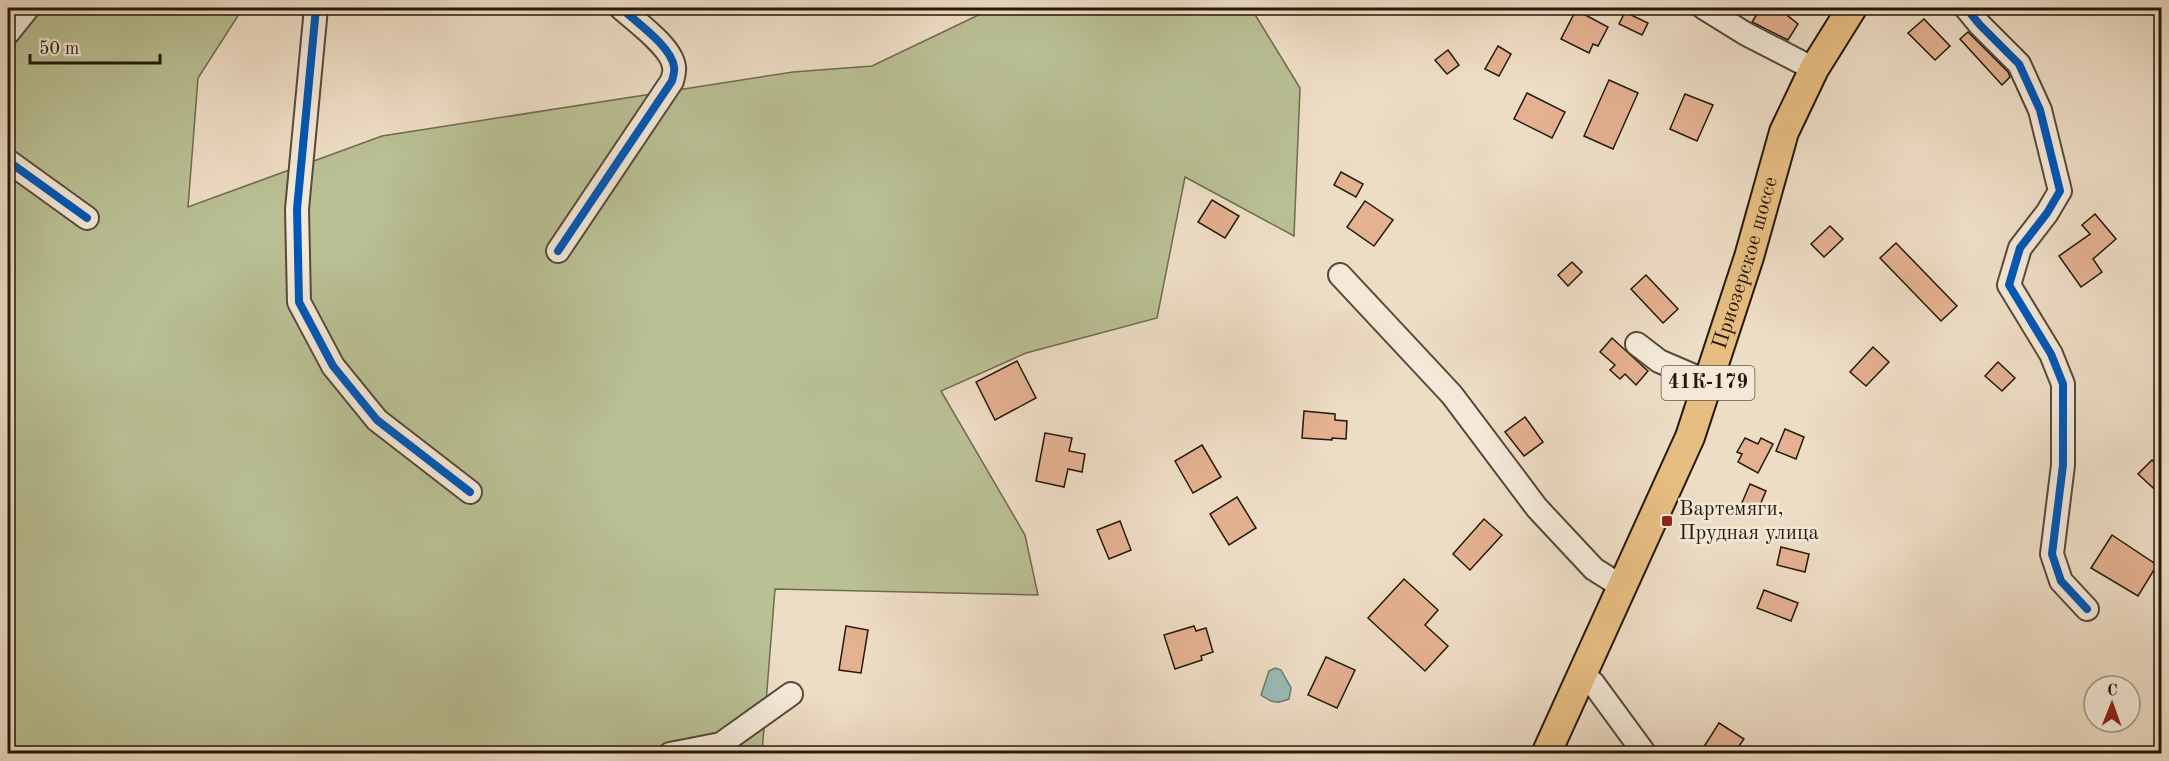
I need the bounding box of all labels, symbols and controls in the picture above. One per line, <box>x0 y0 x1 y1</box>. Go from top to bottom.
scale bar <box>30 27 160 65</box>
text: 50 m <box>39 40 79 58</box>
street label: Приозерское шоссе <box>1709 174 1781 352</box>
road number: 41К-179 <box>1662 366 1754 400</box>
place label: Вартемяги, Прудная улица <box>1679 499 1819 544</box>
marker: Вартемяги, Прудная улица <box>1660 514 1674 528</box>
north arrow <box>2082 674 2142 734</box>
text: С <box>2107 683 2118 699</box>

